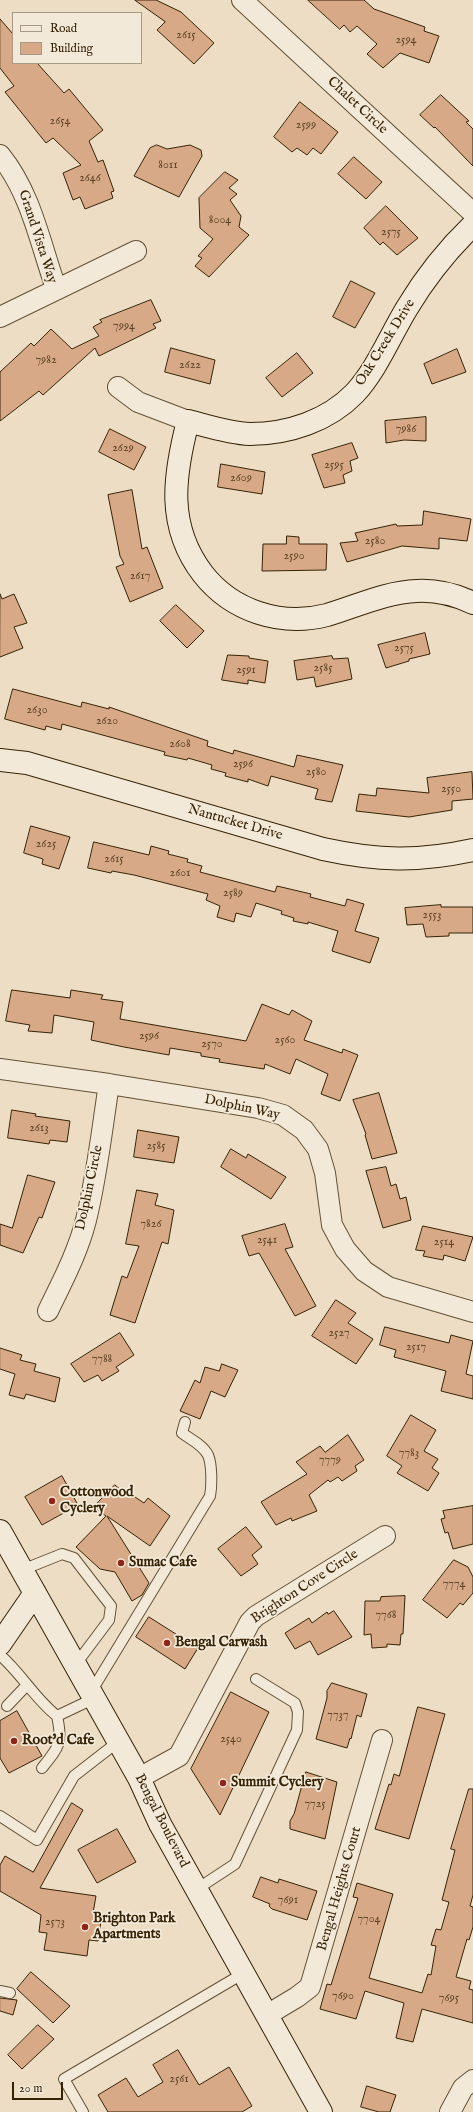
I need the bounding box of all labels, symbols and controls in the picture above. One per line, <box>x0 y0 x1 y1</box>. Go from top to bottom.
legend <box>12 12 142 64</box>
text: Road <box>50 21 77 36</box>
house number: 2615 <box>176 29 196 43</box>
house number: 2594 <box>396 34 416 48</box>
text: Building <box>50 41 93 56</box>
street label: Chalet Circle <box>323 74 391 138</box>
house number: 2654 <box>50 115 70 129</box>
house number: 2599 <box>296 119 316 133</box>
house number: 8011 <box>158 159 178 173</box>
house number: 2646 <box>79 172 101 186</box>
street label: Grand Vista Way <box>14 188 60 286</box>
house number: 8004 <box>209 214 231 228</box>
house number: 2575 <box>381 226 401 240</box>
street label: Oak Creek Drive <box>353 296 419 390</box>
house number: 7994 <box>113 320 135 334</box>
house number: 7982 <box>35 354 57 368</box>
house number: 2622 <box>179 359 201 373</box>
house number: 7986 <box>396 423 416 437</box>
house number: 2629 <box>112 442 134 456</box>
house number: 2595 <box>324 459 344 473</box>
house number: 2609 <box>230 472 252 486</box>
house number: 2580 <box>365 535 385 549</box>
house number: 2590 <box>283 550 305 564</box>
house number: 2617 <box>130 570 150 584</box>
house number: 2575 <box>394 642 414 656</box>
house number: 2585 <box>314 662 332 676</box>
house number: 2591 <box>236 664 256 678</box>
house number: 2630 <box>26 704 48 718</box>
house number: 2620 <box>96 715 118 729</box>
house number: 2608 <box>169 738 191 752</box>
house number: 2596 <box>233 758 253 772</box>
house number: 2580 <box>306 766 326 780</box>
house number: 2550 <box>441 783 461 797</box>
street label: Nantucket Drive <box>186 801 284 845</box>
house number: 2625 <box>36 838 56 852</box>
house number: 2615 <box>104 853 124 867</box>
house number: 2601 <box>170 867 190 881</box>
house number: 2589 <box>223 887 243 901</box>
house number: 2553 <box>423 909 441 923</box>
house number: 2596 <box>139 1030 159 1044</box>
house number: 2560 <box>275 1034 295 1048</box>
house number: 2570 <box>201 1038 223 1052</box>
street label: Dolphin Way <box>203 1092 281 1124</box>
house number: 2613 <box>29 1122 49 1136</box>
house number: 2585 <box>147 1140 165 1154</box>
street label: Dolphin Circle <box>73 1144 107 1232</box>
house number: 7826 <box>140 1218 162 1232</box>
house number: 2541 <box>257 1234 277 1248</box>
house number: 2514 <box>434 1236 454 1250</box>
house number: 2527 <box>328 1327 350 1341</box>
house number: 2517 <box>406 1341 426 1355</box>
house number: 7788 <box>92 1353 112 1367</box>
house number: 7783 <box>399 1447 419 1461</box>
house number: 7779 <box>319 1454 341 1468</box>
place label: Cottonwood Cyclery <box>60 1485 134 1518</box>
marker: Cottonwood Cyclery <box>47 1496 57 1506</box>
street label: Brighton Cove Circle <box>248 1546 362 1628</box>
place label: Sumac Cafe <box>129 1555 197 1571</box>
marker: Sumac Cafe <box>116 1558 126 1568</box>
house number: 7774 <box>443 1578 465 1592</box>
house number: 7768 <box>376 1609 396 1623</box>
place label: Bengal Carwash <box>175 1635 267 1651</box>
marker: Bengal Carwash <box>162 1638 172 1648</box>
house number: 7737 <box>327 1709 349 1723</box>
place label: Root'd Cafe <box>22 1733 94 1749</box>
house number: 2540 <box>220 1733 242 1747</box>
marker: Root'd Cafe <box>9 1736 19 1746</box>
street label: Bengal Boulevard <box>130 1771 192 1871</box>
place label: Summit Cyclery <box>231 1775 324 1791</box>
marker: Summit Cyclery <box>218 1778 228 1788</box>
house number: 7725 <box>304 1798 326 1812</box>
street label: Bengal Heights Court <box>314 1825 366 1953</box>
house number: 7691 <box>278 1894 298 1908</box>
place label: Brighton Park Apartments <box>93 1911 176 1944</box>
house number: 7704 <box>357 1913 381 1927</box>
house number: 2573 <box>45 1916 65 1930</box>
marker: Brighton Park Apartments <box>80 1922 90 1932</box>
house number: 7690 <box>332 1990 354 2004</box>
house number: 7695 <box>439 1992 459 2006</box>
house number: 2561 <box>169 2073 189 2087</box>
scale bar <box>14 2074 65 2100</box>
text: 20 m <box>19 2081 42 2096</box>

